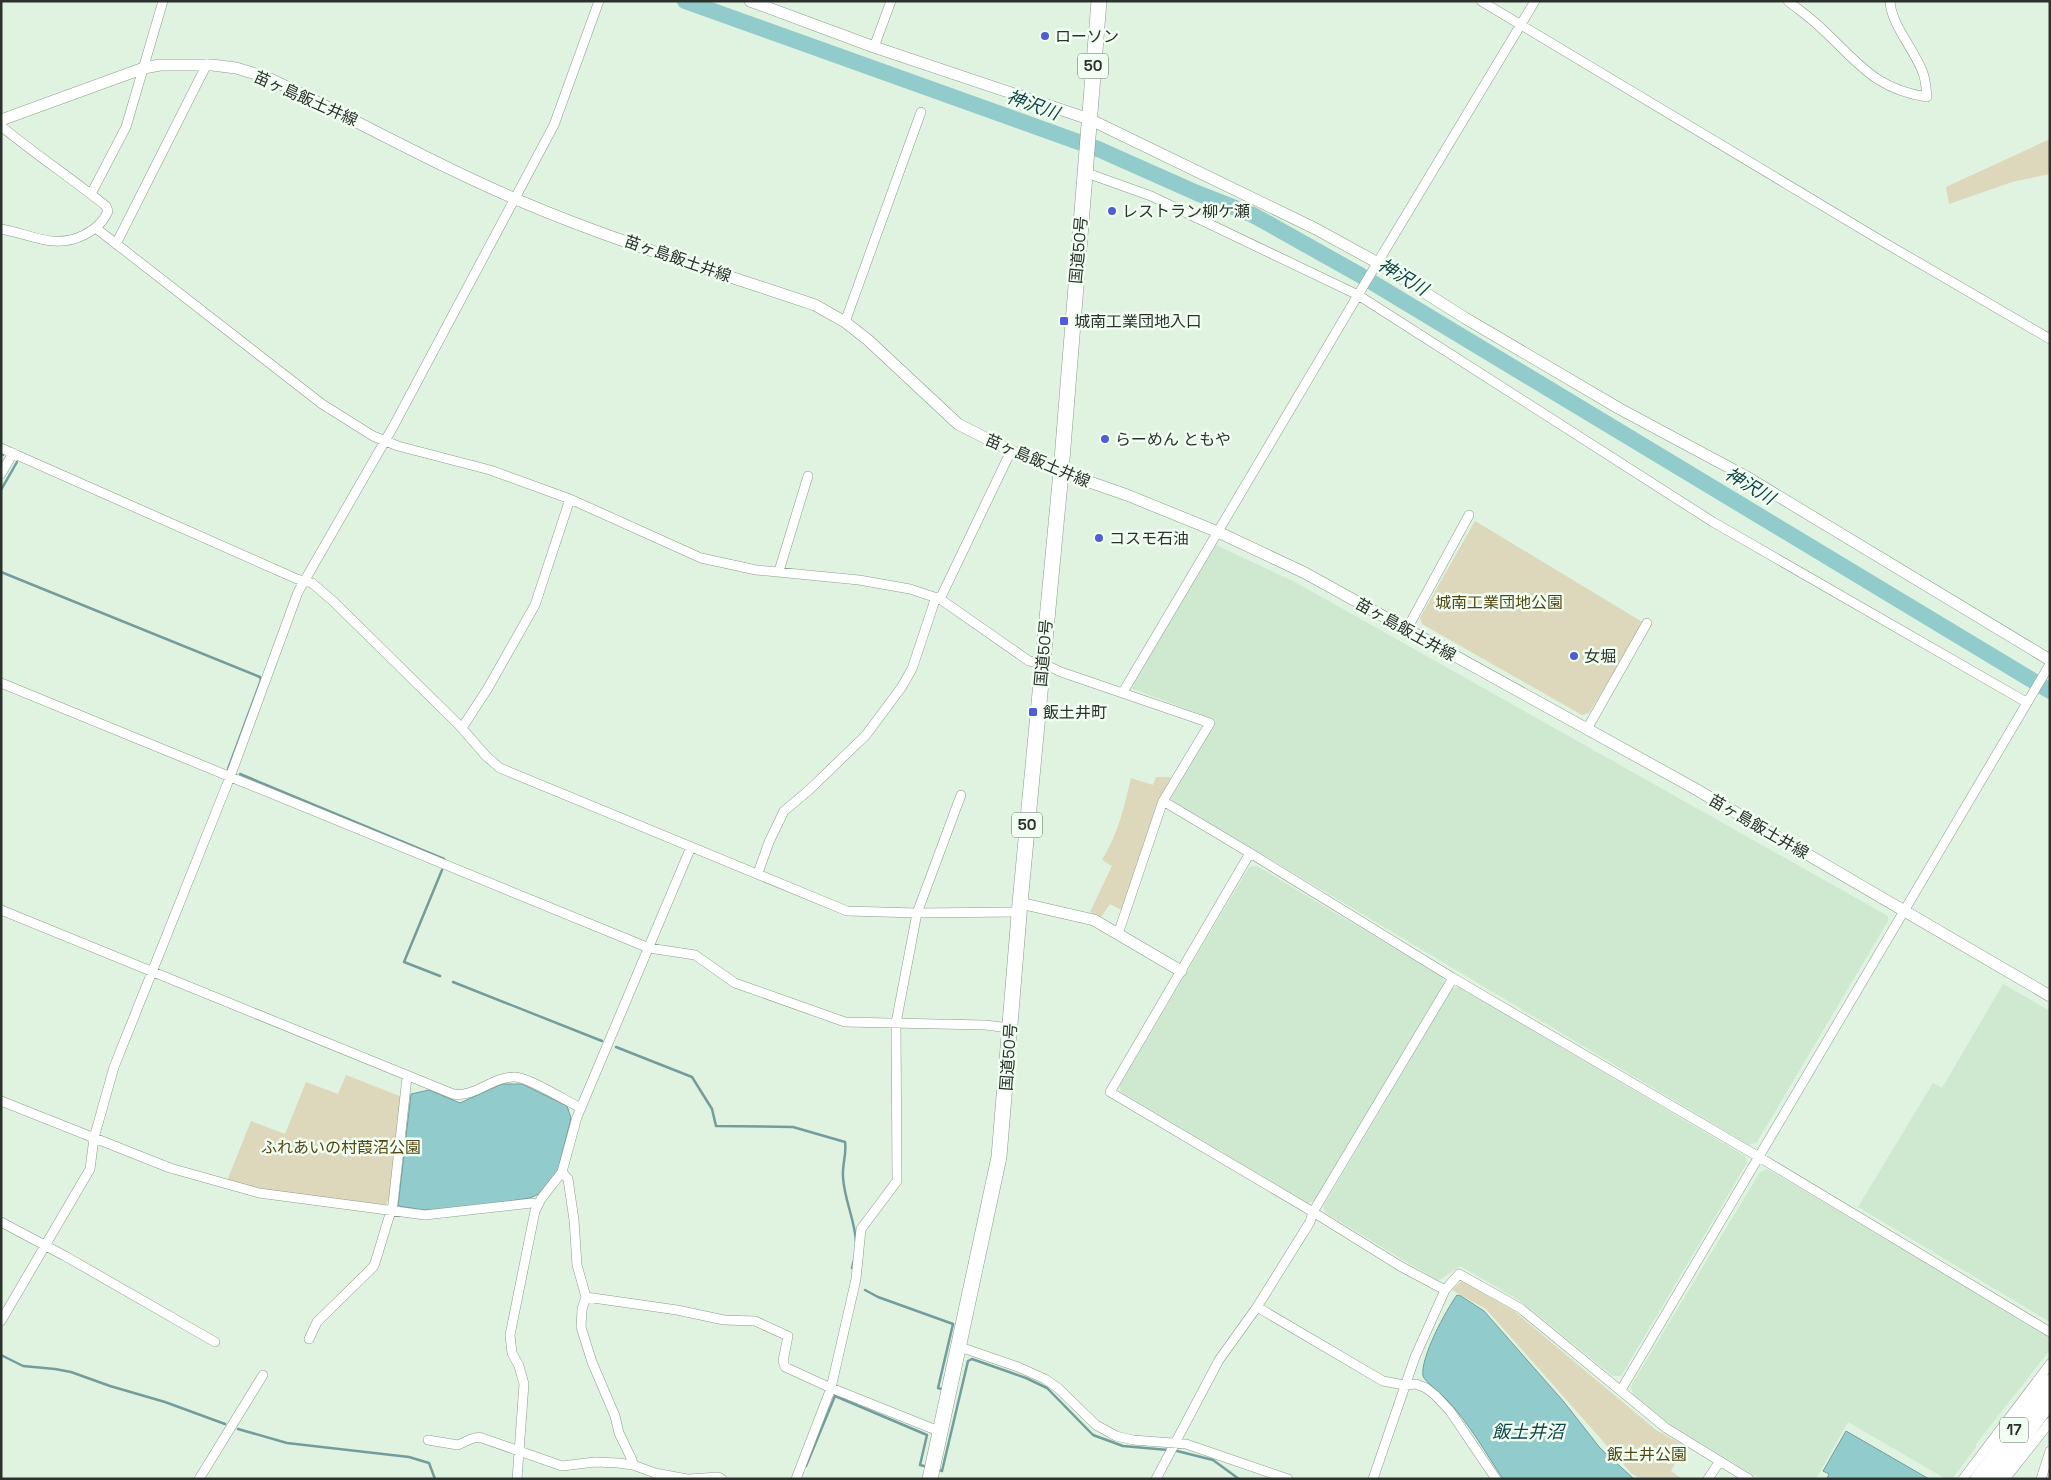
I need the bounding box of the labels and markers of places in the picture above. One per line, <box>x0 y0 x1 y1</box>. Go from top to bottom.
place label: ローソン <box>1055 26 1119 47</box>
marker: ローソン <box>1039 30 1051 42</box>
place label: レストラン柳ケ瀬 <box>1122 201 1250 222</box>
marker: レストラン柳ケ瀬 <box>1106 205 1118 217</box>
place label: 城南工業団地入口 <box>1074 311 1202 332</box>
marker: 城南工業団地入口 <box>1058 315 1070 327</box>
place label: らーめん ともや <box>1115 429 1231 450</box>
marker: らーめん ともや <box>1099 433 1111 445</box>
place label: コスモ石油 <box>1109 528 1189 549</box>
marker: コスモ石油 <box>1093 532 1105 544</box>
place label: 女堀 <box>1584 646 1616 667</box>
marker: 女堀 <box>1568 650 1580 662</box>
place label: 飯土井町 <box>1043 702 1107 723</box>
marker: 飯土井町 <box>1027 706 1039 718</box>

